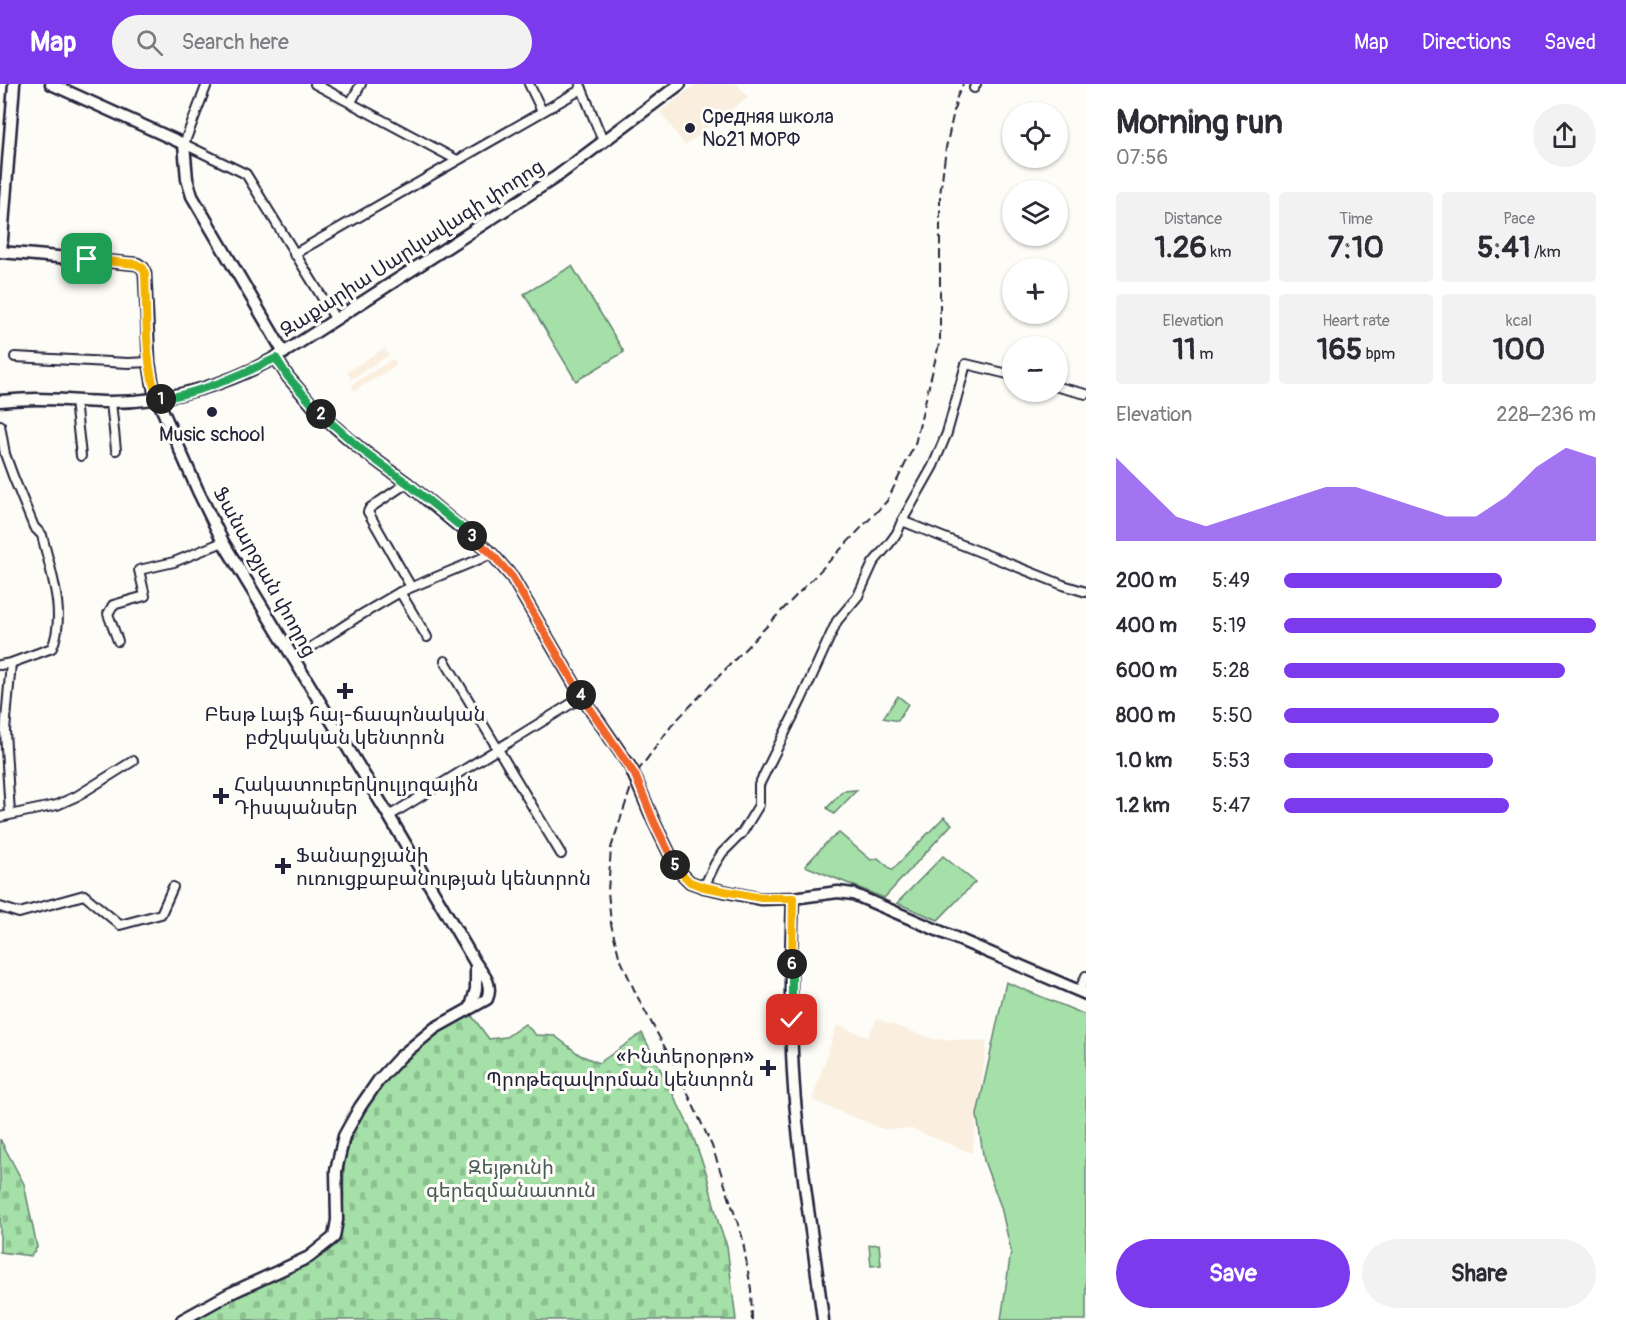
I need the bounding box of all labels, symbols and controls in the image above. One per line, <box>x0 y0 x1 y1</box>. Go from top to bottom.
search box <box>112 15 532 69</box>
text: Map <box>30 25 76 60</box>
icon: search <box>133 26 166 59</box>
text: Search here <box>181 28 289 56</box>
text: Map <box>1354 29 1389 56</box>
text: Directions <box>1422 29 1511 56</box>
text: Saved <box>1544 29 1596 56</box>
map controls <box>1002 102 1068 402</box>
button: locate <box>1002 102 1068 168</box>
text: Morning run <box>1116 102 1283 143</box>
place label: Средняя школа №21 МОРФ <box>702 104 834 152</box>
button: share <box>1533 104 1596 167</box>
marker: Средняя школа №21 МОРФ <box>683 121 697 135</box>
text: 07:56 <box>1116 145 1168 170</box>
street label: Զաքարիա Սարկավագի փողոց <box>275 153 549 343</box>
button: layers <box>1002 180 1068 246</box>
text: Distance <box>1164 209 1222 229</box>
text: Time <box>1339 209 1373 229</box>
text: Pace <box>1503 209 1535 229</box>
text: 1.26 <box>1155 229 1207 266</box>
text: 7:10 <box>1328 229 1384 266</box>
text: 5:41 <box>1477 229 1531 266</box>
pin <box>61 233 112 284</box>
icon: arrive <box>70 242 103 275</box>
text: km <box>1207 242 1231 262</box>
text: /km <box>1531 242 1561 262</box>
button: + <box>1002 258 1068 324</box>
text: Elevation <box>1163 311 1223 331</box>
text: Heart rate <box>1322 311 1390 331</box>
text: kcal <box>1506 311 1532 331</box>
text: 11 <box>1172 331 1196 368</box>
text: 165 <box>1317 331 1362 368</box>
text: 100 <box>1493 331 1545 368</box>
button: − <box>1002 336 1068 402</box>
text: m <box>1196 344 1214 364</box>
text: bpm <box>1362 344 1395 364</box>
pin: 1 <box>146 384 176 414</box>
text: 1 <box>158 389 164 409</box>
pin: 2 <box>306 399 336 429</box>
text: Elevation <box>1116 402 1192 427</box>
text: 228–236 m <box>1496 402 1596 427</box>
text: 2 <box>317 404 325 424</box>
marker: Music school <box>205 405 219 419</box>
place label: Music school <box>159 422 265 447</box>
street label: Ֆանարջյան փողոց <box>208 482 322 662</box>
pin: 3 <box>457 521 487 551</box>
text: 3 <box>468 526 476 546</box>
text: 200 m <box>1116 568 1177 593</box>
text: 5:49 <box>1212 568 1250 593</box>
text: 400 m <box>1116 613 1177 638</box>
text: 5:19 <box>1212 613 1246 638</box>
text: 600 m <box>1116 658 1177 683</box>
text: 5:28 <box>1212 658 1249 683</box>
pin: 4 <box>566 680 596 710</box>
marker: Բեսթ Լայֆ հայ-ճապոնական բժշկական կենտրոն <box>336 682 354 700</box>
text: 4 <box>576 685 586 705</box>
place label: Բեսթ Լայֆ հայ-ճապոնական բժշկական կենտրոն <box>205 702 486 750</box>
text: 800 m <box>1116 703 1176 728</box>
text: 5:50 <box>1212 703 1253 728</box>
text: 1.0 km <box>1116 748 1172 773</box>
text: 5:53 <box>1212 748 1250 773</box>
place label: Հակատուբերկուլյոզային Դիսպանսեր <box>234 772 478 820</box>
marker: Հակատուբերկուլյոզային Դիսպանսեր <box>212 787 230 805</box>
text: 1.2 km <box>1116 793 1170 818</box>
text: 5:47 <box>1212 793 1250 818</box>
place label: Ֆանարջյանի ուռուցքաբանության կենտրոն <box>296 843 591 891</box>
pin: 5 <box>660 850 690 880</box>
text: 5 <box>671 855 679 875</box>
marker: Ֆանարջյանի ուռուցքաբանության կենտրոն <box>274 857 292 875</box>
pin: 6 <box>777 949 807 979</box>
text: 6 <box>787 954 797 974</box>
pin <box>766 994 817 1045</box>
icon: check <box>775 1003 808 1036</box>
place label: «Ինտերօրթո» Պրոթեզավորման կենտրոն <box>486 1044 754 1092</box>
marker: «Ինտերօրթո» Պրոթեզավորման կենտրոն <box>759 1059 777 1077</box>
park label: Զեյթունի գերեզմանատուն <box>426 1155 596 1203</box>
button: Save <box>1116 1239 1350 1308</box>
button: Share <box>1362 1239 1596 1308</box>

